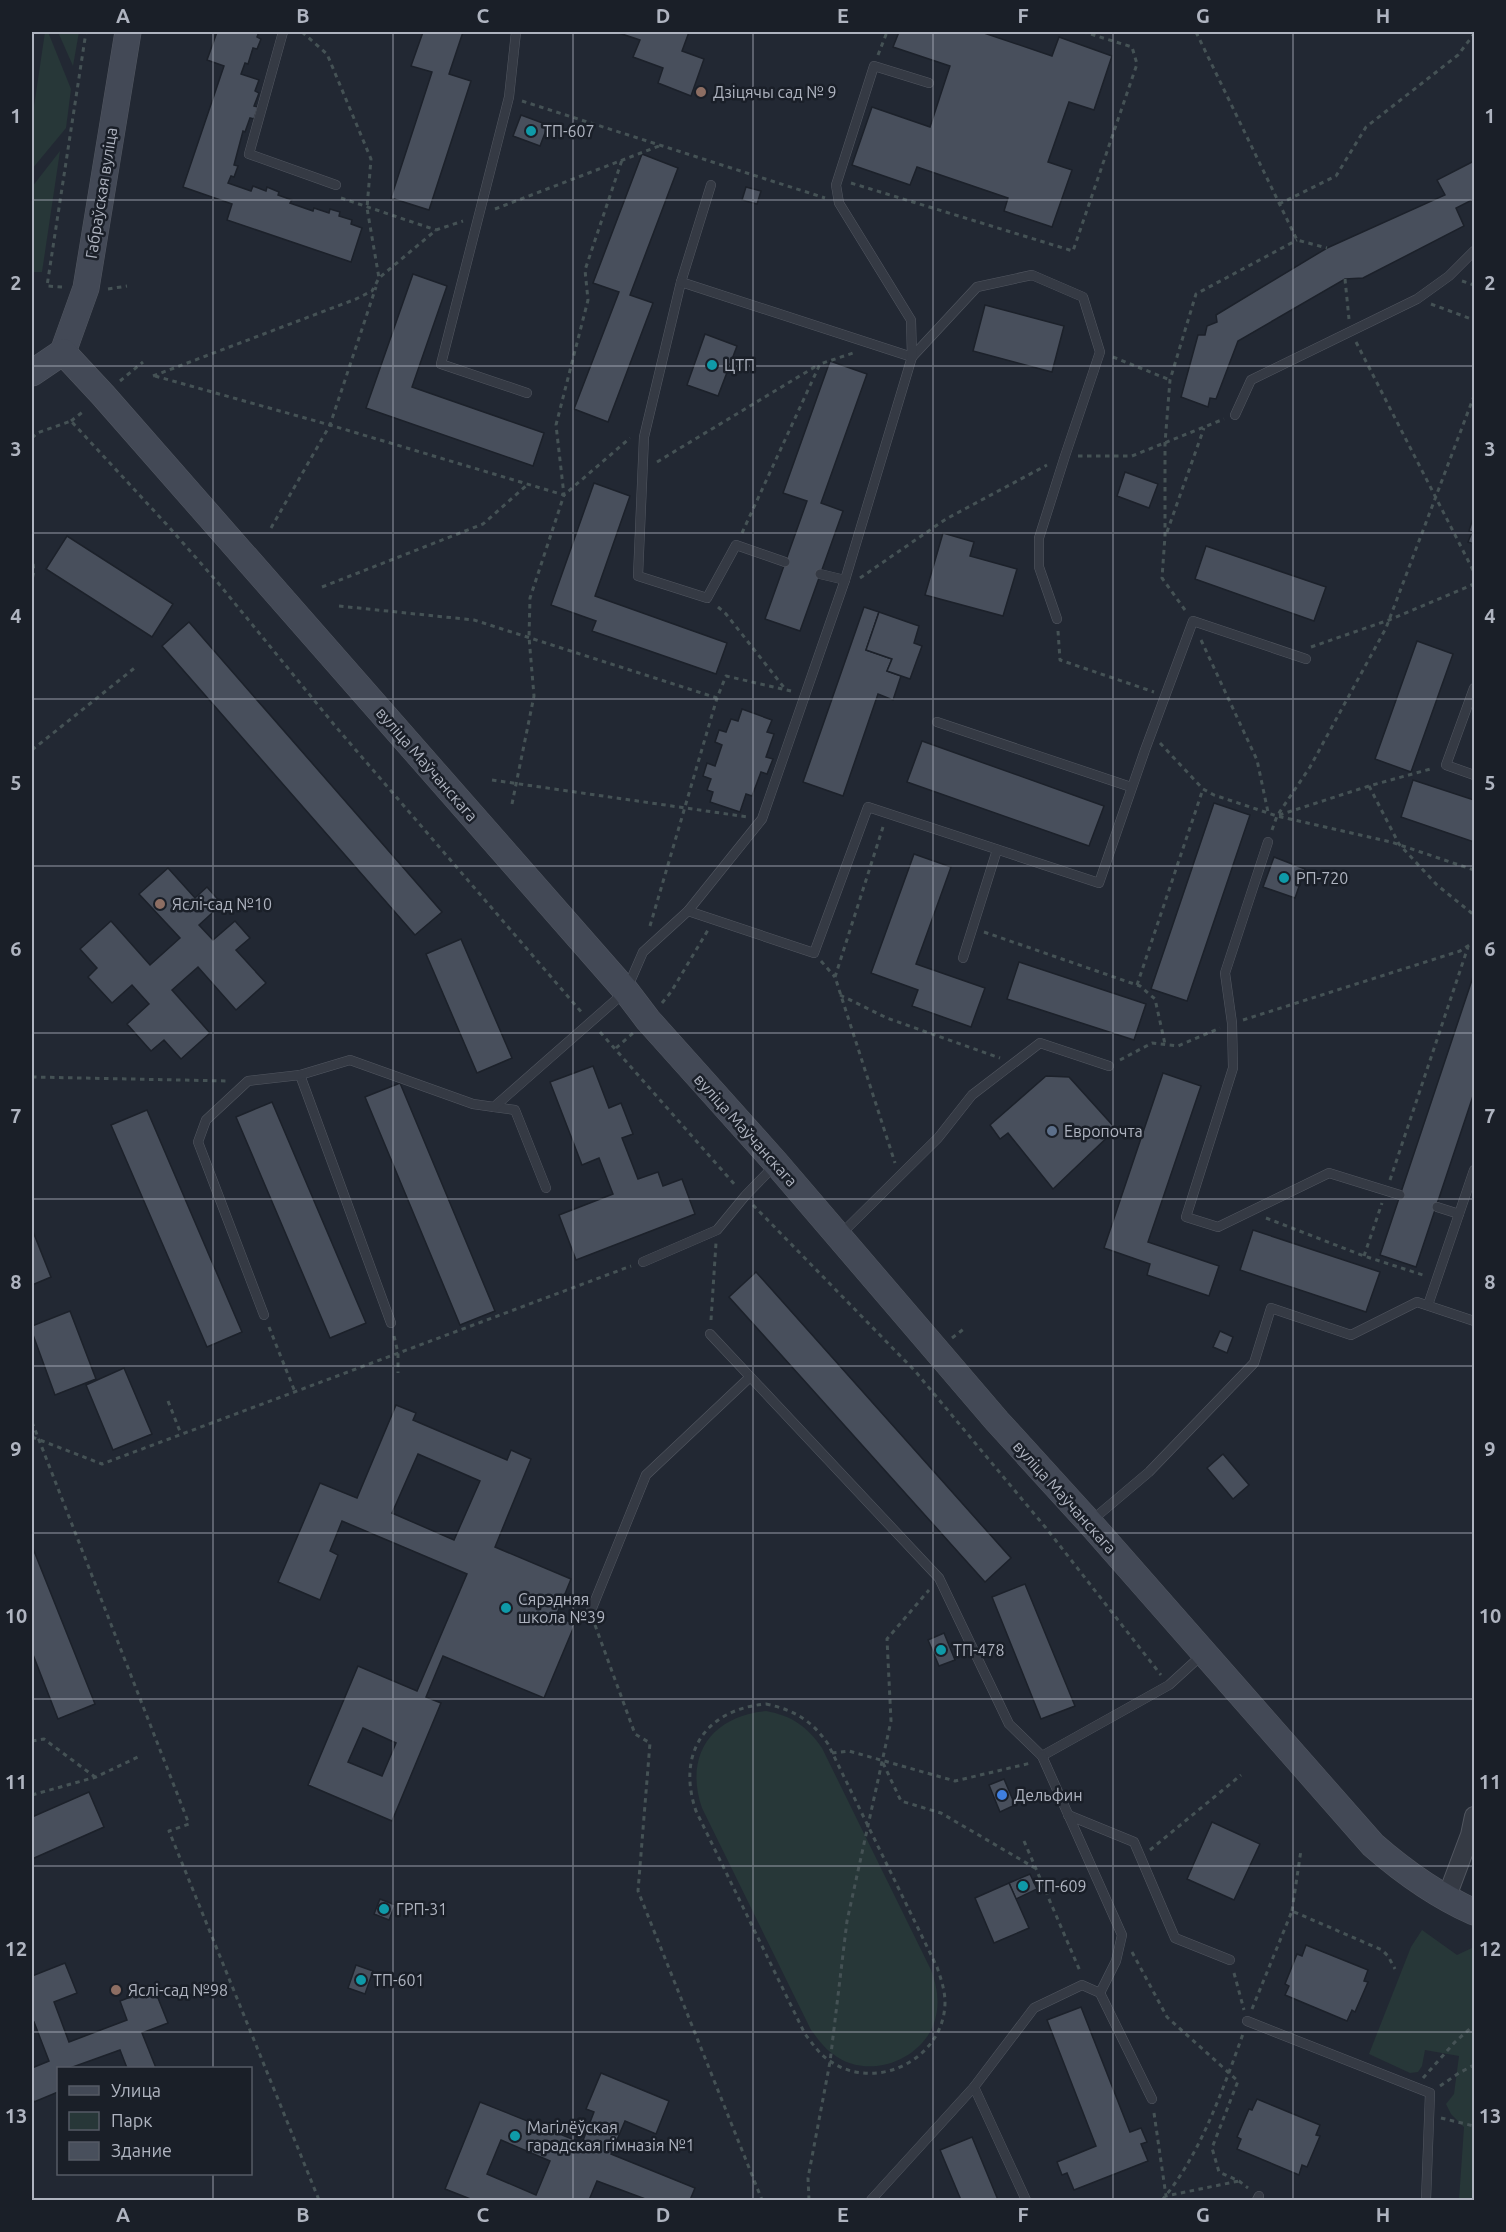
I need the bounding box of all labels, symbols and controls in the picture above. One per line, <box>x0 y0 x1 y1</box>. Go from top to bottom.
text: A <box>116 4 130 27</box>
text: B <box>296 4 310 27</box>
text: C <box>477 4 490 27</box>
text: D <box>656 4 670 27</box>
text: E <box>837 4 849 27</box>
text: F <box>1017 4 1029 27</box>
text: G <box>1196 4 1210 27</box>
text: H <box>1376 4 1390 27</box>
place label: Дзіцячы сад № 9 <box>713 83 837 101</box>
marker: Дзіцячы сад № 9 <box>694 85 708 99</box>
text: 1 <box>10 104 22 127</box>
text: 1 <box>1484 104 1496 127</box>
place label: ТП-607 <box>543 122 595 140</box>
marker: ТП-607 <box>524 124 538 138</box>
street label: Габраўская вуліца <box>82 126 120 260</box>
text: 2 <box>10 271 22 294</box>
text: 2 <box>1484 271 1496 294</box>
place label: ЦТП <box>724 356 755 374</box>
marker: ЦТП <box>705 358 719 372</box>
text: 3 <box>10 437 22 460</box>
text: 3 <box>1484 437 1496 460</box>
text: 4 <box>10 604 22 627</box>
text: 4 <box>1484 604 1496 627</box>
street label: вуліца Маўчанскага <box>373 703 481 825</box>
text: 5 <box>10 771 22 794</box>
text: 5 <box>1484 771 1496 794</box>
place label: РП-720 <box>1296 869 1348 887</box>
marker: РП-720 <box>1277 871 1291 885</box>
place label: Яслі-сад №10 <box>172 895 272 913</box>
marker: Яслі-сад №10 <box>153 897 167 911</box>
text: 6 <box>10 937 22 960</box>
text: 6 <box>1484 937 1496 960</box>
street label: вуліца Маўчанскага <box>691 1070 801 1190</box>
text: 7 <box>10 1104 22 1127</box>
text: 7 <box>1484 1104 1496 1127</box>
place label: Европочта <box>1064 1122 1143 1140</box>
marker: Европочта <box>1045 1124 1059 1138</box>
text: 8 <box>10 1270 22 1293</box>
text: 8 <box>1484 1270 1496 1293</box>
text: 9 <box>10 1437 22 1460</box>
street label: вуліца Маўчанскага <box>1010 1437 1120 1557</box>
text: 9 <box>1484 1437 1496 1460</box>
place label: Сярэдняя школа №39 <box>518 1590 605 1626</box>
marker: Сярэдняя школа №39 <box>499 1601 513 1615</box>
text: 10 <box>5 1604 27 1627</box>
text: 10 <box>1479 1604 1501 1627</box>
place label: ТП-478 <box>953 1641 1005 1659</box>
marker: ТП-478 <box>934 1643 948 1657</box>
text: 11 <box>5 1770 27 1793</box>
text: 11 <box>1479 1770 1501 1793</box>
place label: Дельфин <box>1014 1786 1083 1804</box>
marker: Дельфин <box>995 1788 1009 1802</box>
place label: ТП-609 <box>1035 1877 1087 1895</box>
marker: ТП-609 <box>1016 1879 1030 1893</box>
place label: ГРП-31 <box>396 1900 447 1918</box>
marker: ГРП-31 <box>377 1902 391 1916</box>
text: 12 <box>5 1937 27 1960</box>
text: 12 <box>1479 1937 1501 1960</box>
place label: ТП-601 <box>373 1971 425 1989</box>
marker: ТП-601 <box>354 1973 368 1987</box>
place label: Яслі-сад №98 <box>128 1981 228 1999</box>
marker: Яслі-сад №98 <box>109 1983 123 1997</box>
legend <box>57 2067 252 2175</box>
text: Улица <box>111 2080 161 2100</box>
text: 13 <box>5 2104 27 2127</box>
text: 13 <box>1479 2104 1501 2127</box>
text: Парк <box>111 2110 152 2130</box>
place label: Магілёўская гарадская гімназія №1 <box>527 2118 695 2154</box>
marker: Магілёўская гарадская гімназія №1 <box>508 2129 522 2143</box>
text: Здание <box>111 2140 172 2160</box>
text: A <box>116 2203 130 2226</box>
text: B <box>296 2203 310 2226</box>
text: C <box>477 2203 490 2226</box>
text: D <box>656 2203 670 2226</box>
text: E <box>837 2203 849 2226</box>
text: F <box>1017 2203 1029 2226</box>
text: G <box>1196 2203 1210 2226</box>
text: H <box>1376 2203 1390 2226</box>

